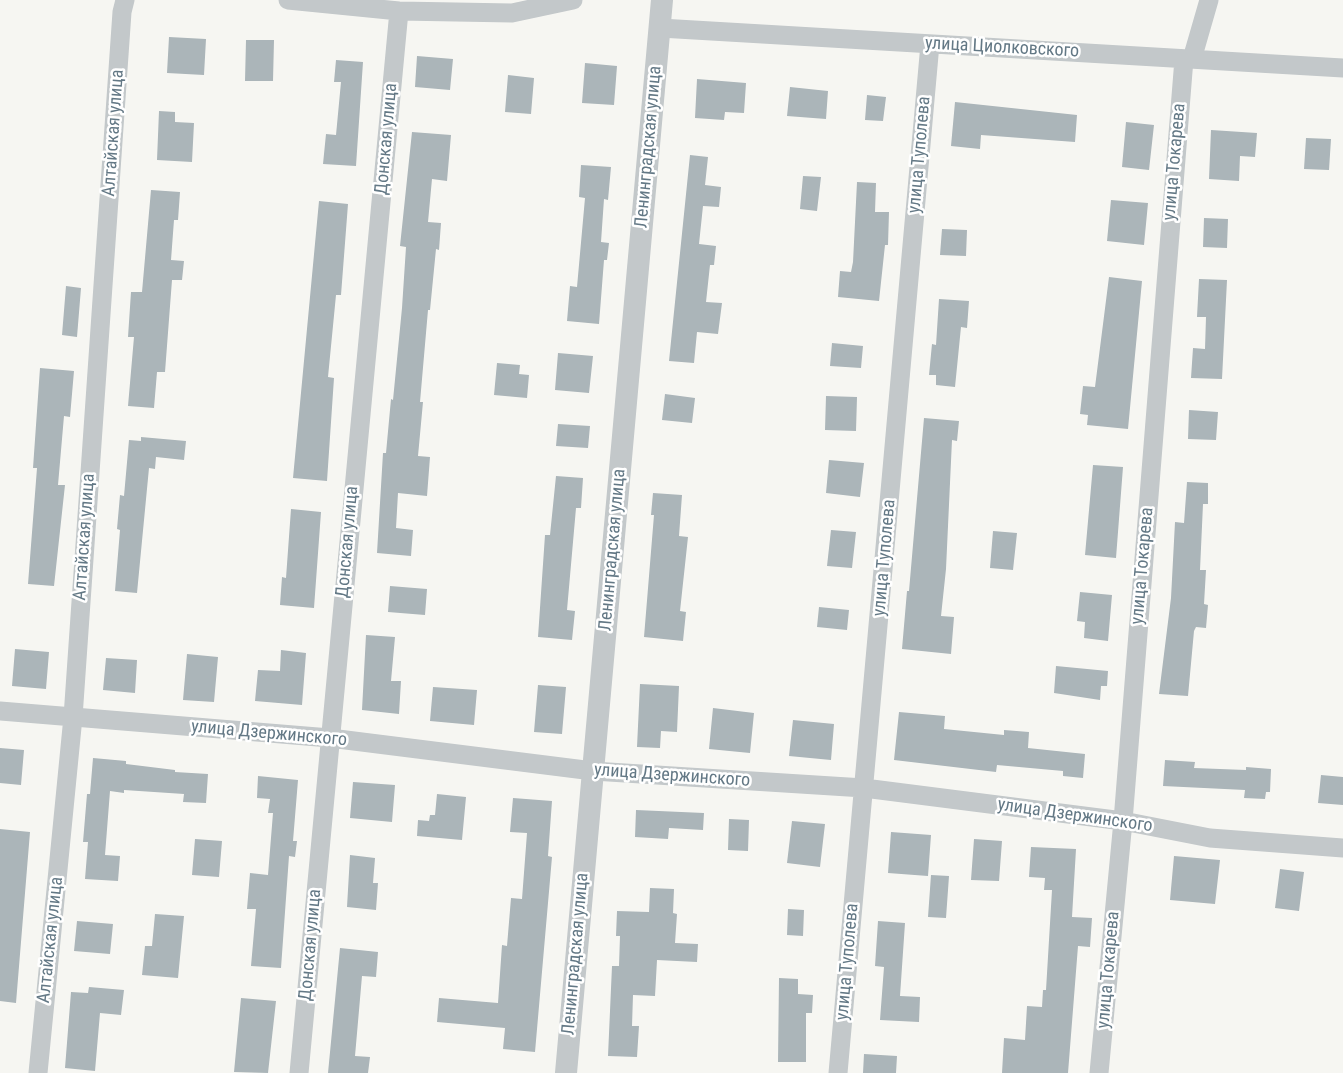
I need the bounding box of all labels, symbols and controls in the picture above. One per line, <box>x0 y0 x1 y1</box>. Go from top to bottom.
street label: улица Циолковского <box>924 33 1080 63</box>
street label: Ленинградская улица <box>631 65 667 229</box>
street label: Алтайская улица <box>99 69 129 197</box>
street label: Донская улица <box>371 82 403 196</box>
street label: улица Туполева <box>904 96 936 214</box>
street label: улица Токарева <box>1159 103 1191 221</box>
street label: Ленинградская улица <box>595 468 631 632</box>
street label: Алтайская улица <box>70 473 100 601</box>
street label: Донская улица <box>332 485 364 599</box>
street label: улица Туполева <box>869 499 901 617</box>
street label: улица Токарева <box>1127 507 1159 625</box>
street label: улица Дзержинского <box>190 716 348 752</box>
street label: улица Дзержинского <box>593 760 751 792</box>
street label: улица Дзержинского <box>996 794 1154 838</box>
street label: Ленинградская улица <box>558 872 594 1036</box>
street label: Алтайская улица <box>34 876 68 1004</box>
street label: Донская улица <box>295 888 327 1002</box>
street label: улица Туполева <box>832 903 864 1021</box>
street label: улица Токарева <box>1093 911 1125 1029</box>

